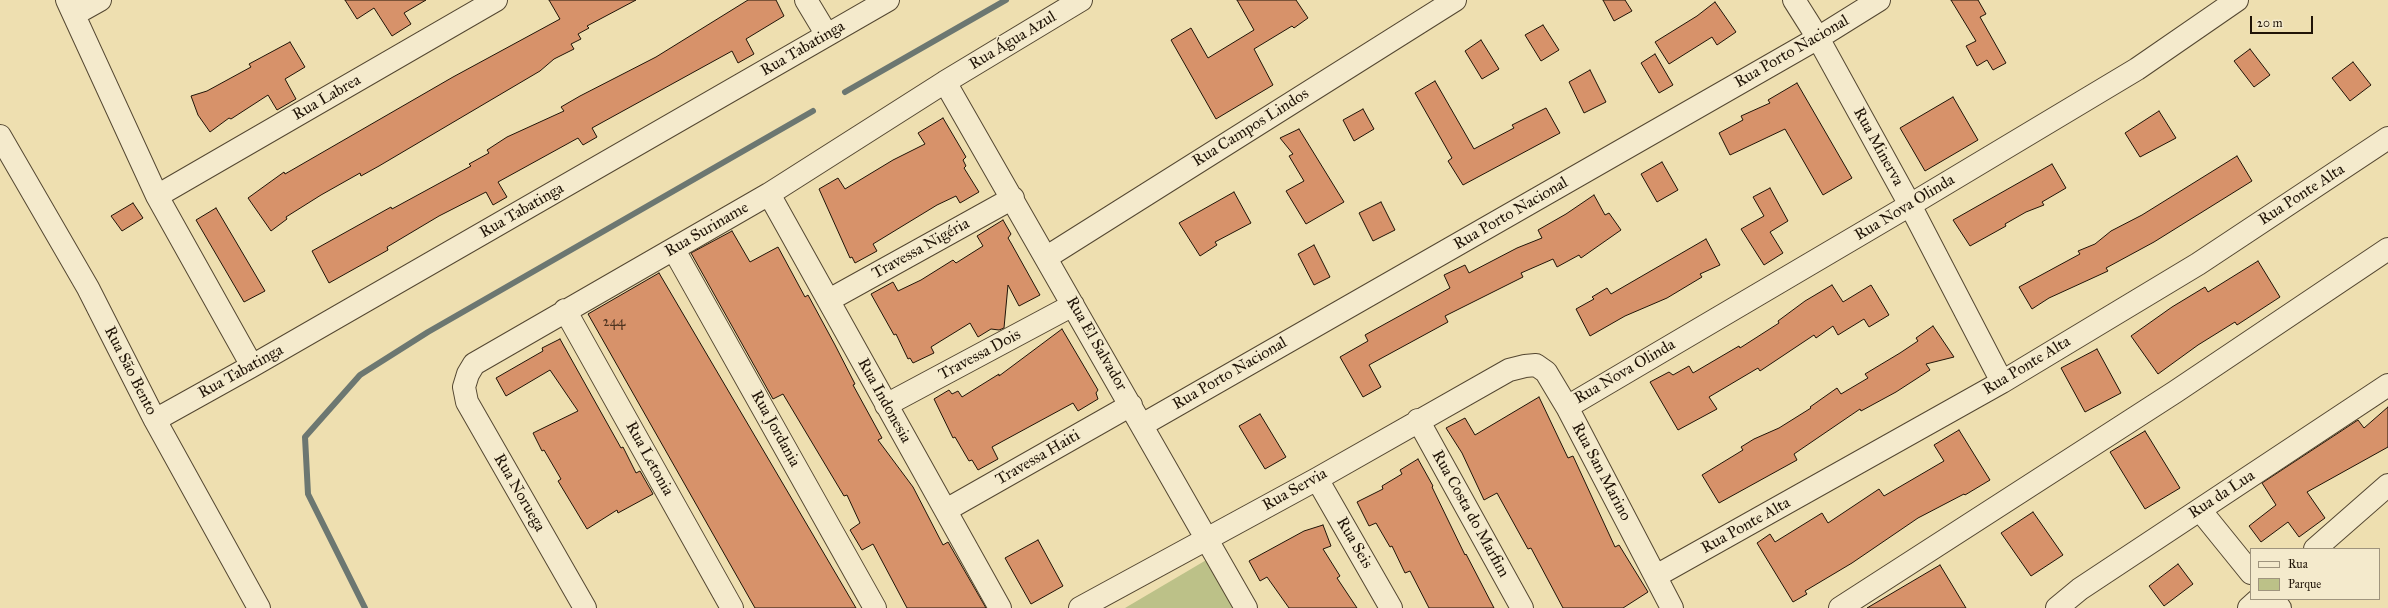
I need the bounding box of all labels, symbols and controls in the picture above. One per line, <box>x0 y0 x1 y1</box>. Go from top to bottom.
street label: Rua Água Azul <box>966 8 1060 74</box>
scale bar <box>2252 8 2315 34</box>
street label: Rua Porto Nacional <box>1731 11 1853 93</box>
text: 20 m <box>2257 16 2283 30</box>
street label: Rua Tabatinga <box>757 17 849 81</box>
street label: Rua Labrea <box>290 71 364 125</box>
street label: Rua Campos Lindos <box>1189 85 1313 171</box>
street label: Rua Minerva <box>1849 104 1907 190</box>
street label: Rua Ponte Alta <box>2255 160 2349 230</box>
street label: Rua Nova Olinda <box>1851 171 1959 245</box>
street label: Rua Porto Nacional <box>1450 173 1572 255</box>
street label: Rua Tabatinga <box>476 179 568 243</box>
street label: Rua Suriname <box>662 198 752 262</box>
street label: Travessa Nigéria <box>869 214 973 284</box>
street label: Rua El Salvador <box>1061 293 1131 395</box>
house number: 244 <box>603 315 625 331</box>
street label: Rua São Bento <box>99 323 161 419</box>
street label: Travessa Dois <box>936 325 1024 385</box>
street label: Rua Ponte Alta <box>1980 332 2074 400</box>
street label: Rua Porto Nacional <box>1169 333 1291 415</box>
street label: Rua Nova Olinda <box>1571 335 1679 409</box>
street label: Rua Tabatinga <box>195 341 287 403</box>
street label: Rua Indonesia <box>853 355 915 447</box>
street label: Rua Jordania <box>746 387 804 471</box>
street label: Rua Letonia <box>621 418 677 500</box>
street label: Rua San Marino <box>1567 420 1635 524</box>
street label: Travessa Haiti <box>992 426 1084 490</box>
street label: Rua Costa do Marfim <box>1427 447 1513 581</box>
street label: Rua Noruega <box>489 451 549 535</box>
street label: Rua Servia <box>1259 464 1331 516</box>
street label: Rua da Lua <box>2185 466 2259 524</box>
street label: Rua Ponte Alta <box>1698 494 1794 558</box>
street label: Rua Seis <box>1332 514 1376 572</box>
legend <box>2250 548 2380 600</box>
text: Rua <box>2288 557 2308 571</box>
text: Parque <box>2288 577 2321 591</box>

